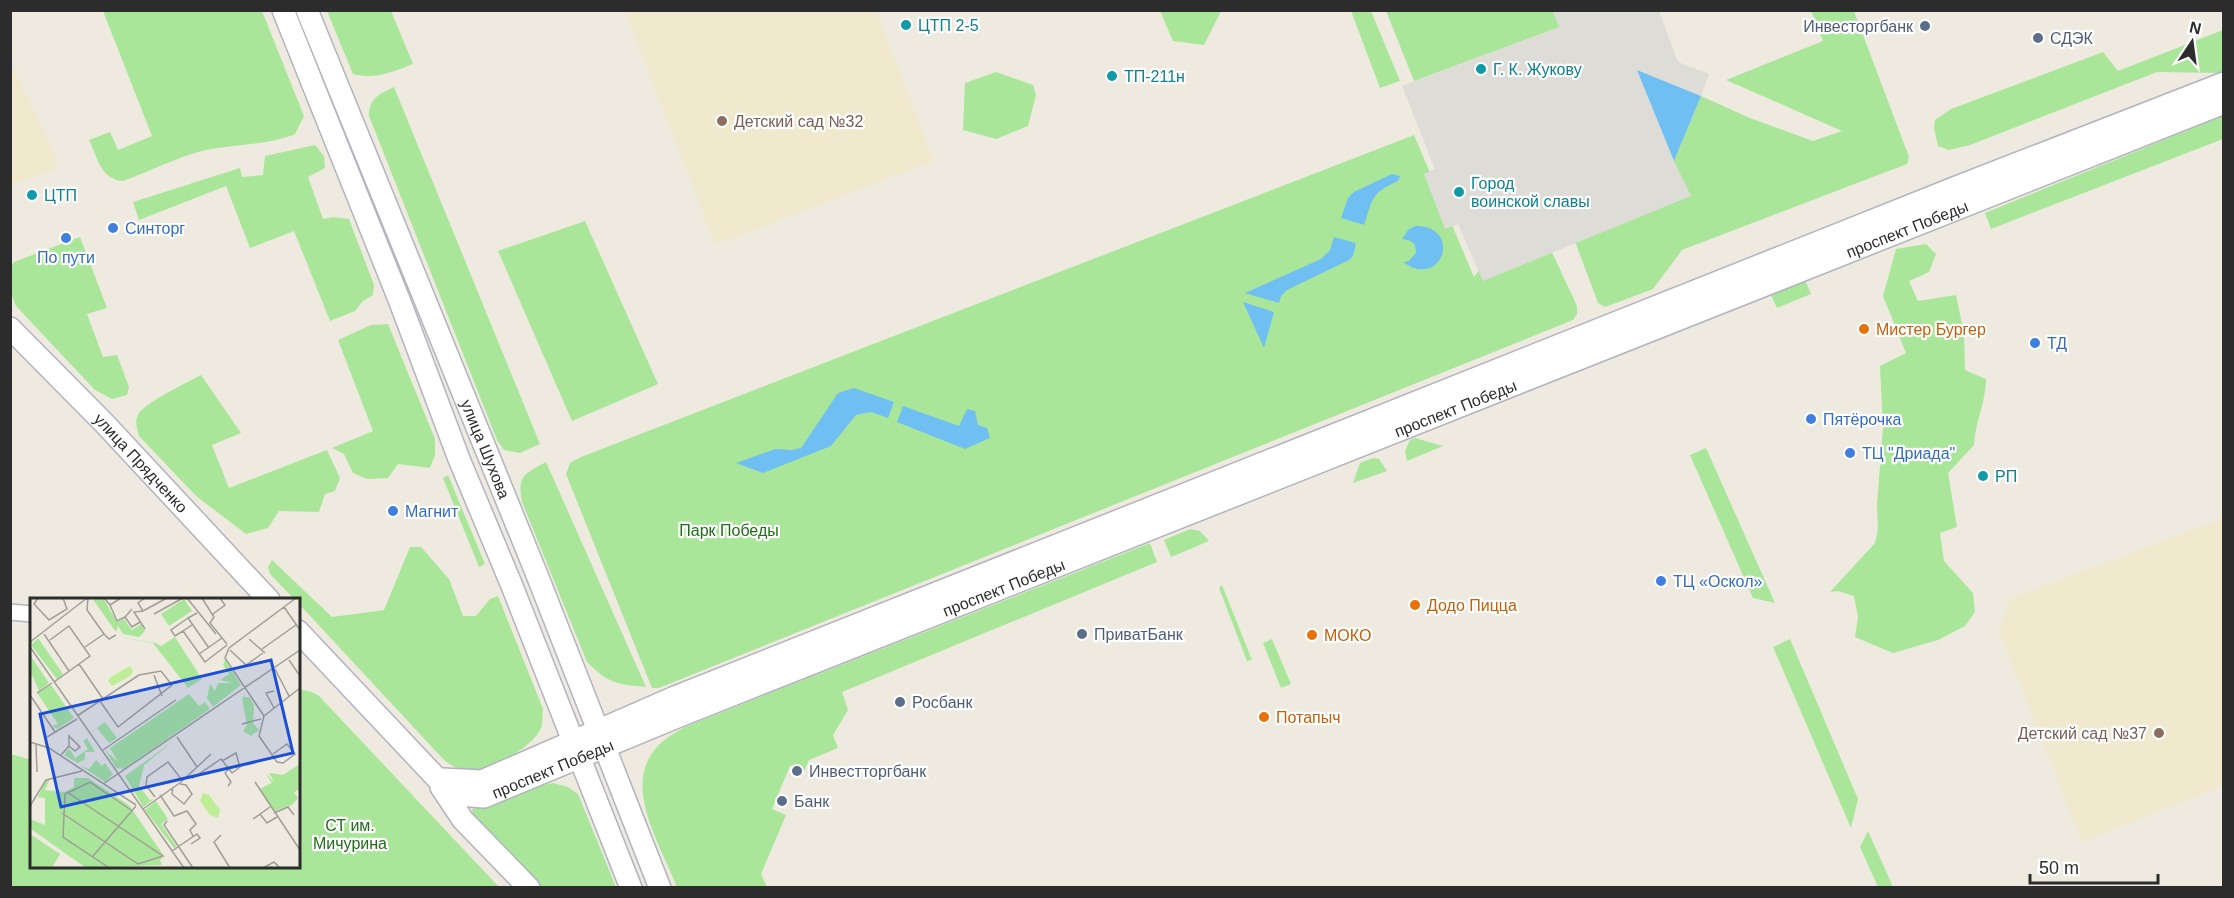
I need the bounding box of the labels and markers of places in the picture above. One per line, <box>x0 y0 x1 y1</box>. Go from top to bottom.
place label: ЦТП 2-5 <box>918 17 979 34</box>
marker: ЦТП 2-5 <box>899 18 913 32</box>
place label: Инвесторгбанк <box>1803 18 1914 35</box>
marker: Инвесторгбанк <box>1918 19 1932 33</box>
place label: СДЭК <box>2050 30 2094 47</box>
marker: СДЭК <box>2031 31 2045 45</box>
place label: Г. К. Жукову <box>1493 61 1582 78</box>
marker: Г. К. Жукову <box>1474 62 1488 76</box>
place label: ТП-211н <box>1124 68 1185 85</box>
marker: ТП-211н <box>1105 69 1119 83</box>
place label: Детский сад №32 <box>734 113 863 130</box>
marker: Детский сад №32 <box>715 114 729 128</box>
place label: Город воинской славы <box>1471 175 1590 210</box>
marker: Город воинской славы <box>1452 185 1466 199</box>
place label: ЦТП <box>44 187 77 204</box>
marker: ЦТП <box>25 188 39 202</box>
place label: Синторг <box>125 220 185 237</box>
marker: Синторг <box>106 221 120 235</box>
marker: По пути <box>59 231 73 245</box>
place label: По пути <box>37 249 95 266</box>
place label: Мистер Бургер <box>1876 321 1986 338</box>
marker: Мистер Бургер <box>1857 322 1871 336</box>
place label: ТД <box>2047 335 2067 352</box>
marker: ТД <box>2028 336 2042 350</box>
place label: Пятёрочка <box>1823 411 1902 428</box>
marker: Пятёрочка <box>1804 412 1818 426</box>
place label: ТЦ "Дриада" <box>1862 445 1955 462</box>
marker: ТЦ "Дриада" <box>1843 446 1857 460</box>
place label: РП <box>1995 468 2017 485</box>
marker: РП <box>1976 469 1990 483</box>
place label: Магнит <box>405 503 459 520</box>
marker: Магнит <box>386 504 400 518</box>
place label: ТЦ «Оскол» <box>1673 573 1762 590</box>
marker: ТЦ «Оскол» <box>1654 574 1668 588</box>
place label: Додо Пицца <box>1427 597 1517 614</box>
marker: Додо Пицца <box>1408 598 1422 612</box>
place label: ПриватБанк <box>1094 626 1184 643</box>
marker: ПриватБанк <box>1075 627 1089 641</box>
place label: МОКО <box>1324 627 1371 644</box>
marker: МОКО <box>1305 628 1319 642</box>
place label: Росбанк <box>912 694 973 711</box>
marker: Росбанк <box>893 695 907 709</box>
place label: Потапыч <box>1276 709 1341 726</box>
marker: Потапыч <box>1257 710 1271 724</box>
place label: Детский сад №37 <box>2018 725 2147 742</box>
marker: Детский сад №37 <box>2152 726 2166 740</box>
place label: Инвестторгбанк <box>809 763 927 780</box>
marker: Инвестторгбанк <box>790 764 804 778</box>
place label: Банк <box>794 793 830 810</box>
marker: Банк <box>775 794 789 808</box>

